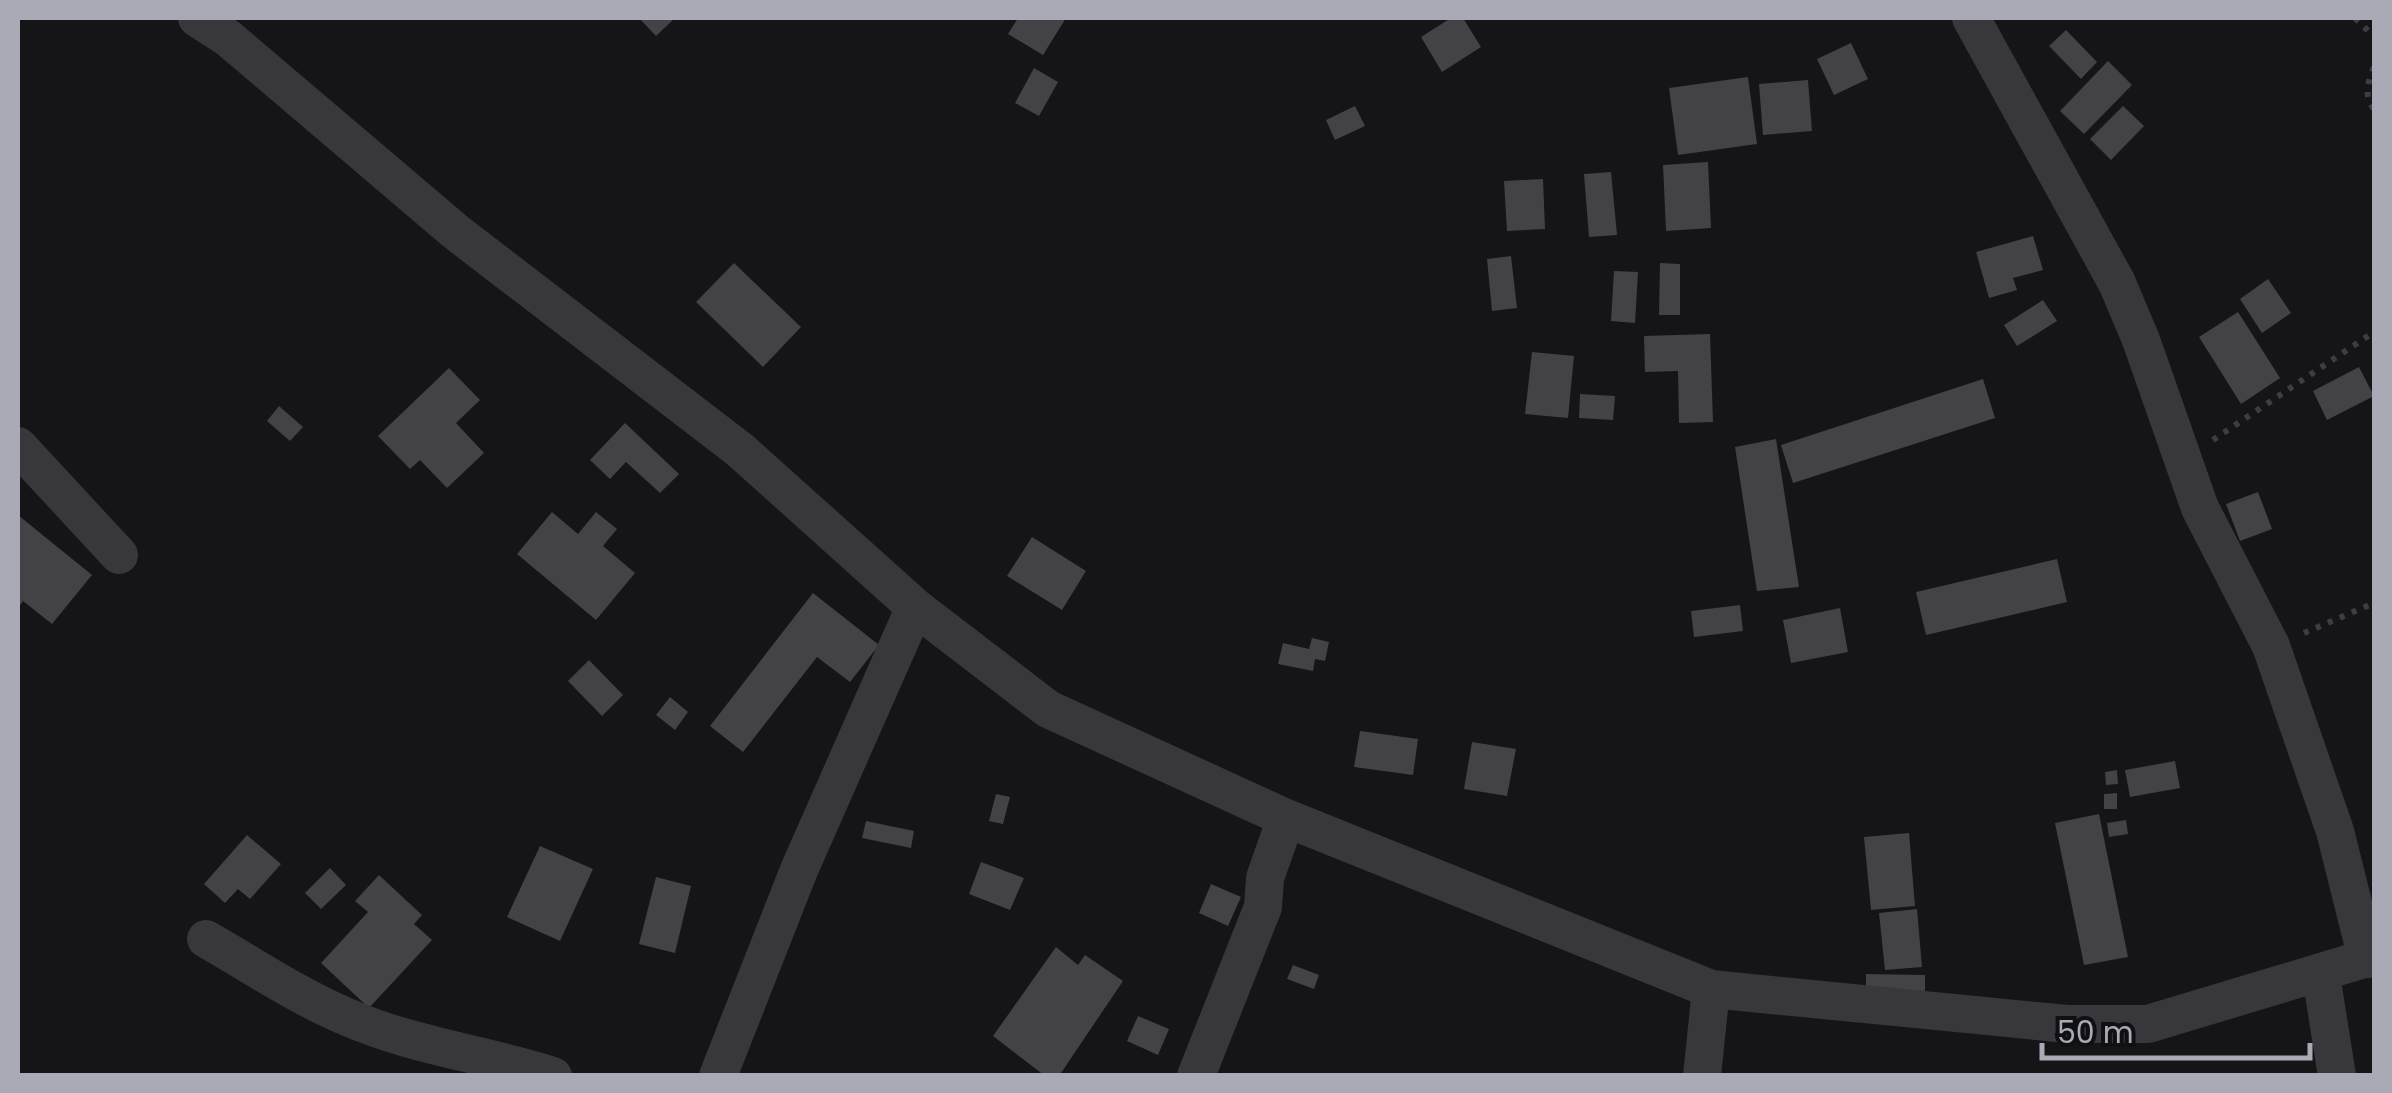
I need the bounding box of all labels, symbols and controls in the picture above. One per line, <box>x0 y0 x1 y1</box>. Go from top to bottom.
scale bar <box>2042 998 2310 1060</box>
text: 50 m <box>2057 1011 2134 1054</box>

